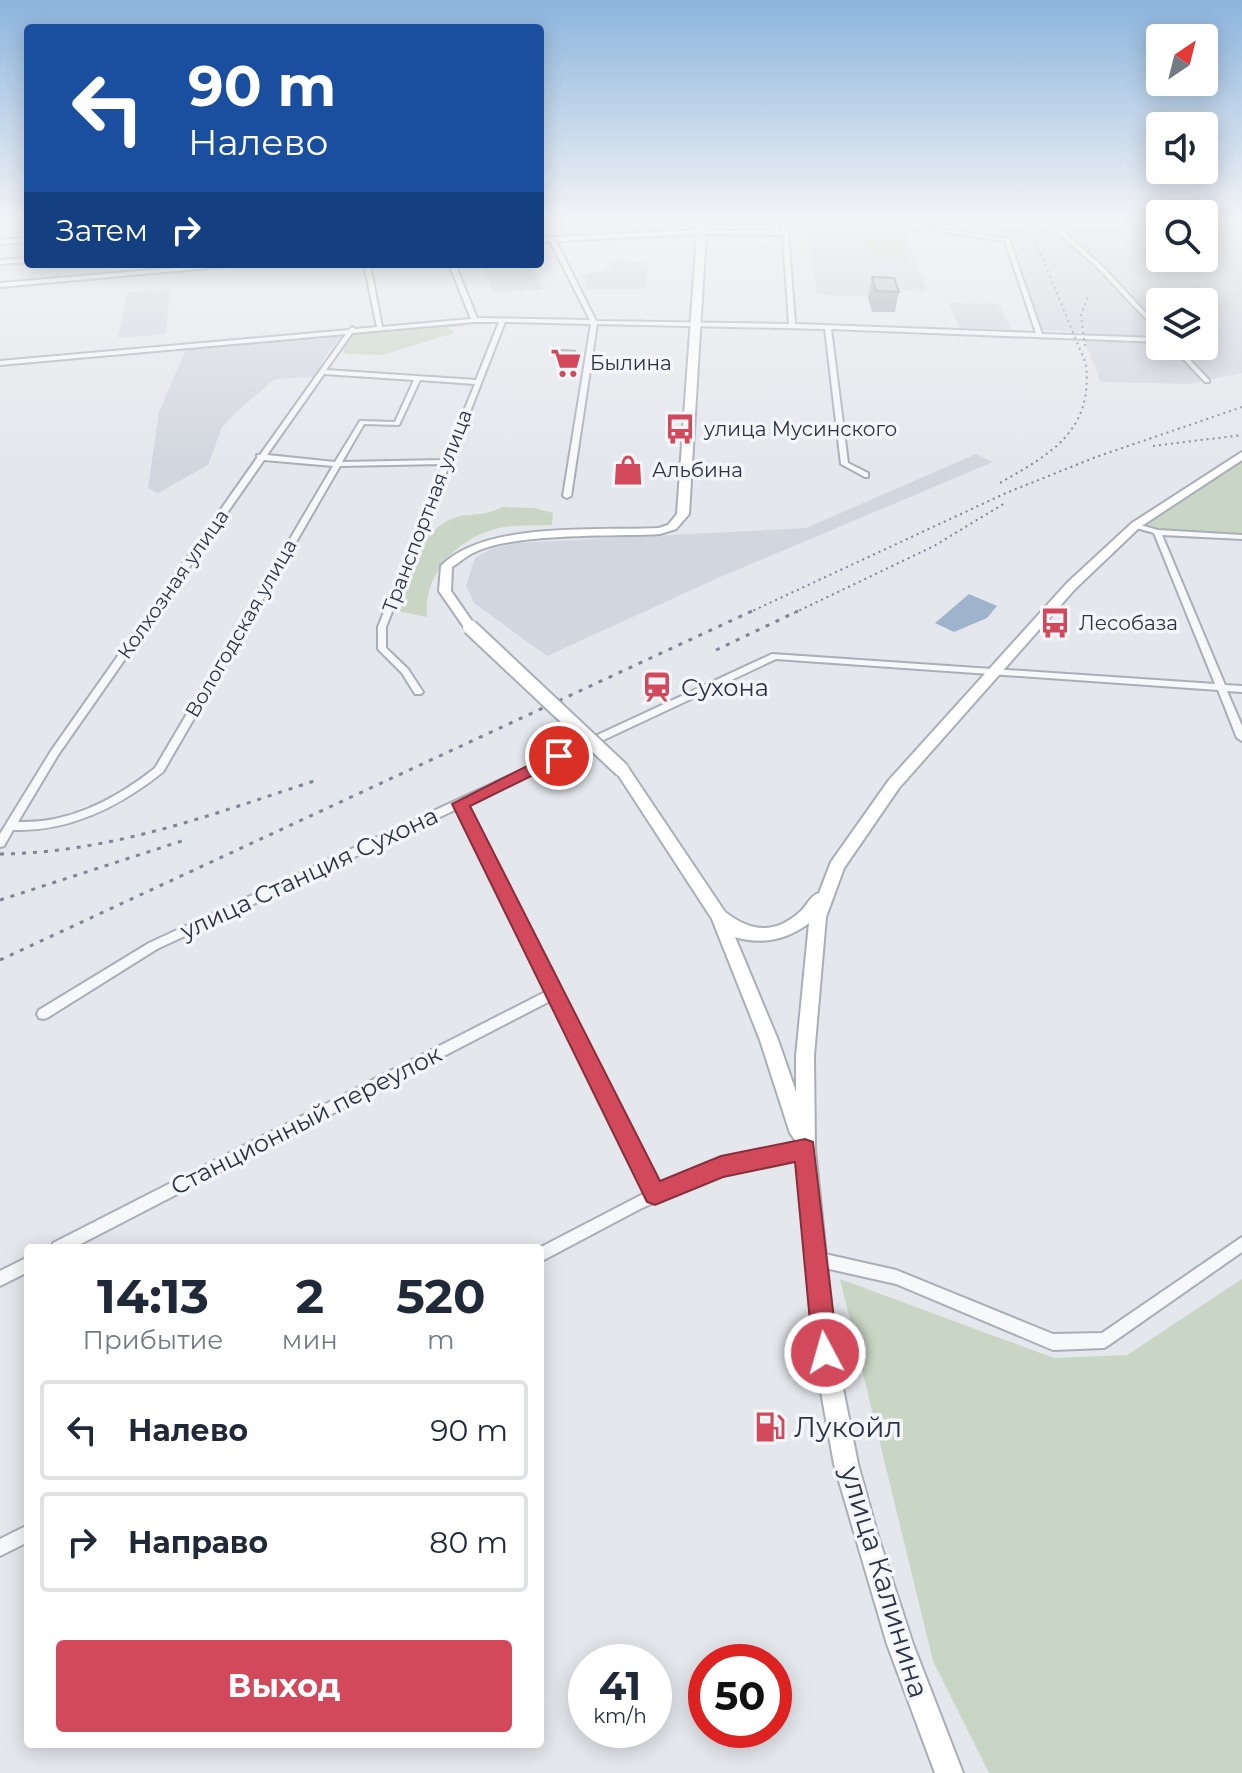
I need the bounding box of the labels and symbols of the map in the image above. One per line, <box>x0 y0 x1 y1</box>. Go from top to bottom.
north arrow <box>1146 24 1218 96</box>
supermarket icon: Былина <box>549 346 583 380</box>
place label: Былина <box>590 351 672 375</box>
street label: Транспортная улица <box>377 406 477 616</box>
bus stop icon: улица Мусинского <box>663 412 697 446</box>
place label: улица Мусинского <box>703 417 897 441</box>
shop icon: Альбина <box>611 453 645 487</box>
place label: Альбина <box>652 458 743 482</box>
street label: Колхозная улица <box>112 505 234 663</box>
street label: Вологодская улица <box>180 535 302 721</box>
bus stop icon: Лесобаза <box>1038 606 1072 640</box>
place label: Лесобаза <box>1079 611 1178 635</box>
station icon: Сухона <box>640 670 674 704</box>
place label: Сухона <box>681 673 769 702</box>
pin <box>525 722 593 790</box>
street label: улица Станция Сухона <box>175 800 443 946</box>
street label: Станционный переулок <box>166 1039 446 1201</box>
position arrow <box>783 1311 867 1395</box>
fuel station icon: Лукойл <box>753 1410 787 1444</box>
place label: Лукойл <box>794 1410 902 1444</box>
street label: улица Калинина <box>833 1461 936 1702</box>
speed limit sign: 50 <box>688 1644 792 1748</box>

